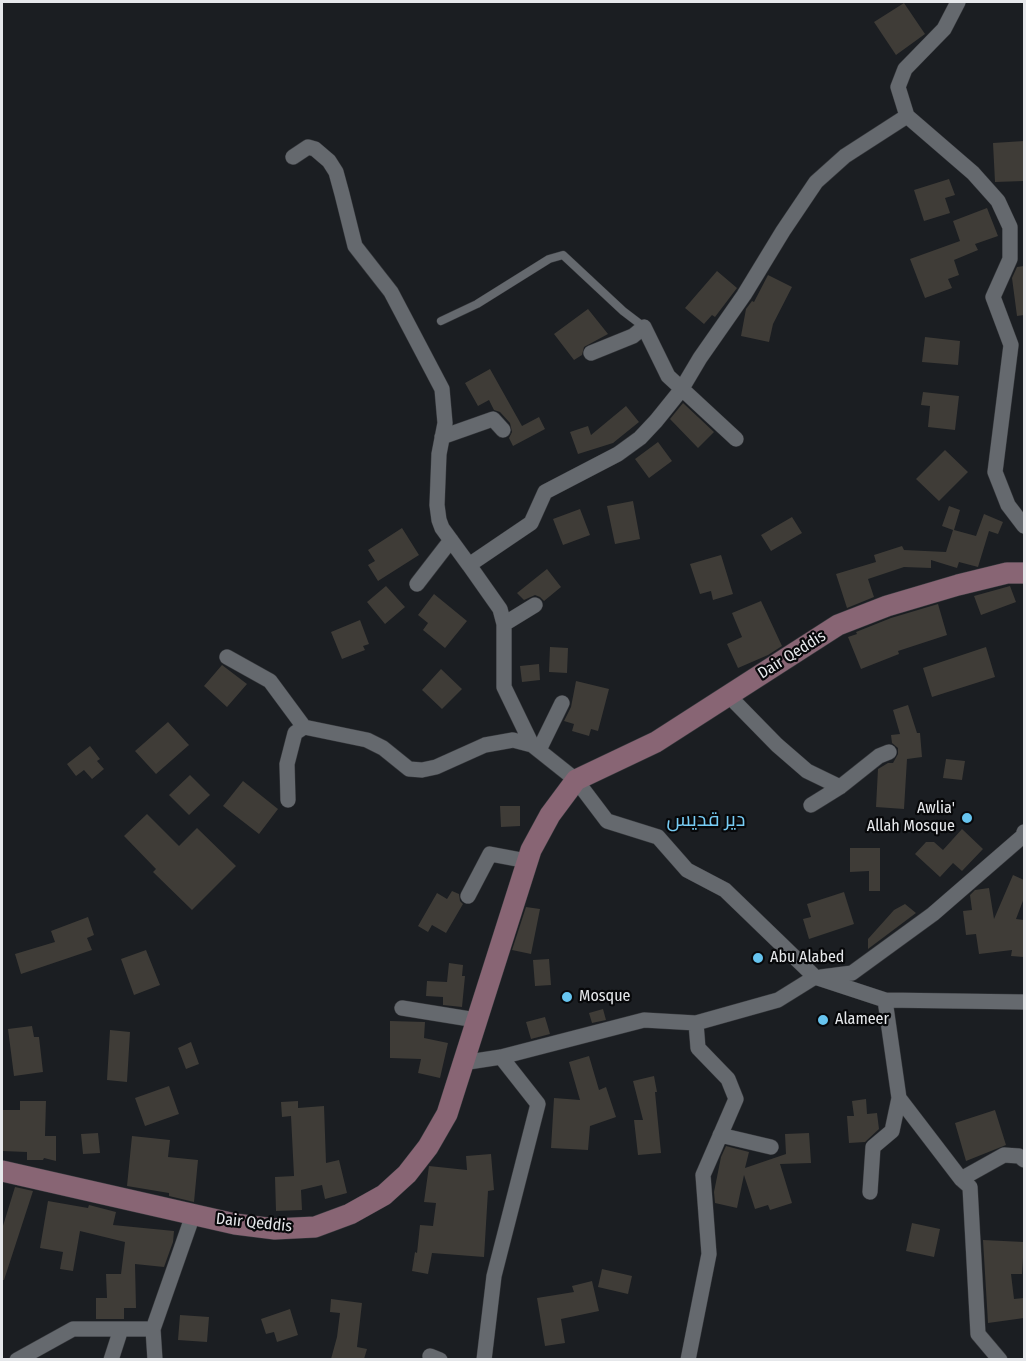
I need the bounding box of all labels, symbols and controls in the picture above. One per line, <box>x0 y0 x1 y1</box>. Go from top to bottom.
street label: Dair Qeddis <box>755 627 829 683</box>
place label: Awlia' Allah Mosque <box>867 799 955 837</box>
district label: دير قديس <box>667 808 745 832</box>
marker: Awlia' Allah Mosque <box>960 811 974 825</box>
place label: Abu Alabed <box>770 948 844 968</box>
marker: Abu Alabed <box>751 951 765 965</box>
place label: Mosque <box>579 987 630 1007</box>
marker: Mosque <box>560 990 574 1004</box>
place label: Alameer <box>835 1010 889 1030</box>
marker: Alameer <box>816 1013 830 1027</box>
street label: Dair Qeddis <box>215 1209 293 1237</box>

